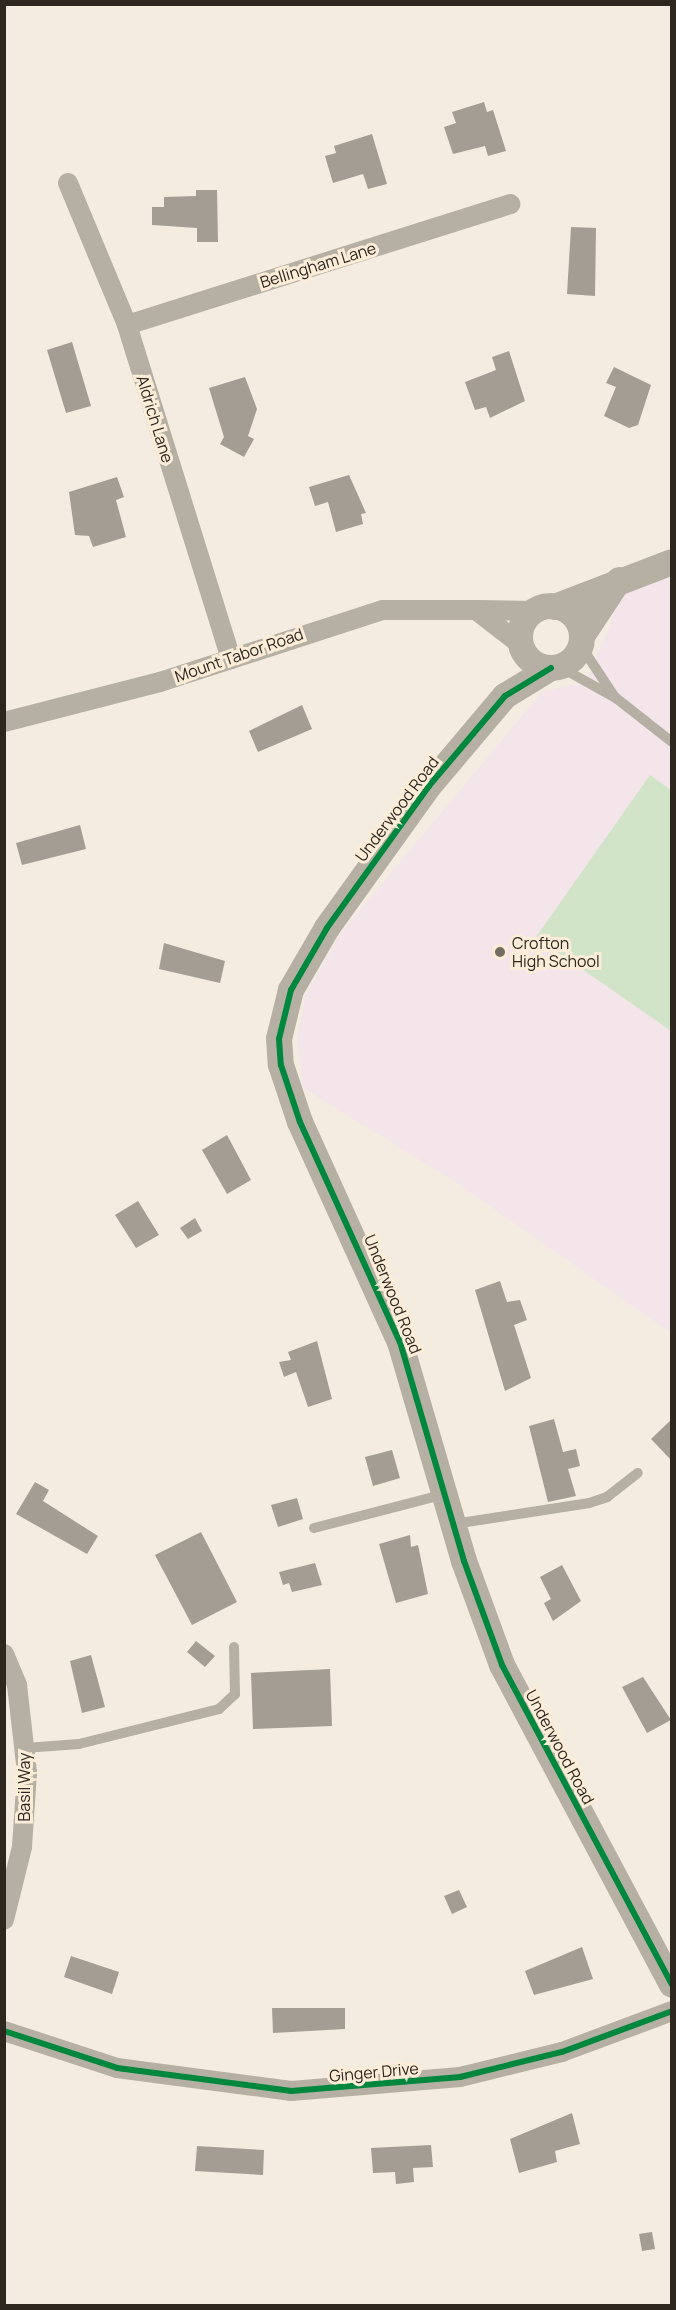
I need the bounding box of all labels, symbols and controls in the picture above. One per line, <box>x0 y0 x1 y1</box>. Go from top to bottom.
street label: Bellingham Lane <box>258 238 378 292</box>
street label: Aldrich Lane <box>133 373 177 465</box>
street label: Mount Tabor Road <box>172 624 306 686</box>
street label: Underwood Road <box>351 753 443 865</box>
place label: Crofton High School <box>512 933 600 971</box>
marker: Crofton High School <box>493 945 507 959</box>
street label: Underwood Road <box>360 1232 426 1356</box>
street label: Underwood Road <box>522 1687 598 1807</box>
street label: Basil Way <box>14 1753 34 1821</box>
street label: Ginger Drive <box>328 2059 420 2085</box>

